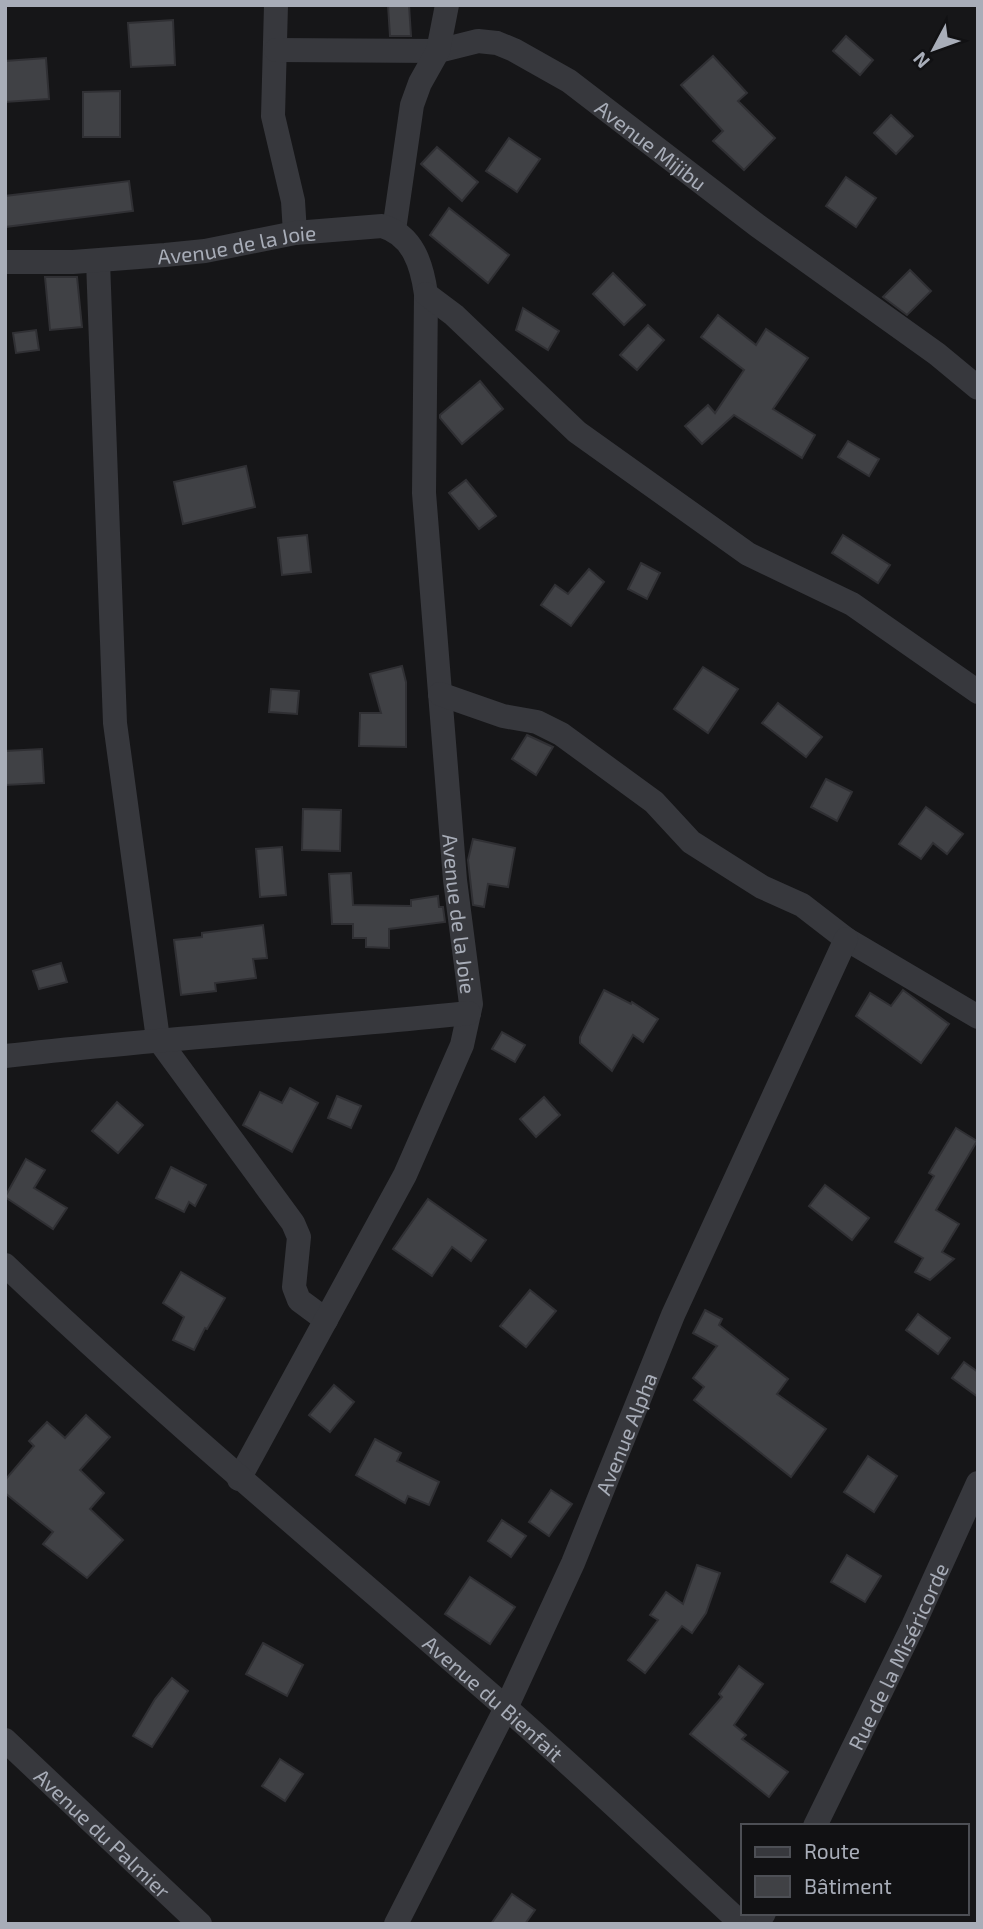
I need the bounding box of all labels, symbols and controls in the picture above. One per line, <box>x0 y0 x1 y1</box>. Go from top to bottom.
north arrow <box>899 14 969 84</box>
text: N <box>908 48 934 73</box>
street label: Avenue Mijibu <box>591 94 712 195</box>
street label: Avenue de la Joie <box>156 219 317 268</box>
street label: Avenue de la Joie <box>439 833 482 995</box>
street label: Avenue Alpha <box>589 1368 661 1498</box>
street label: Rue de la Miséricorde <box>842 1559 953 1753</box>
street label: Avenue du Bienfait <box>419 1630 569 1766</box>
street label: Avenue du Palmier <box>30 1763 177 1903</box>
legend <box>741 1824 969 1915</box>
text: Route <box>804 1838 860 1863</box>
text: Bâtiment <box>804 1873 892 1898</box>

